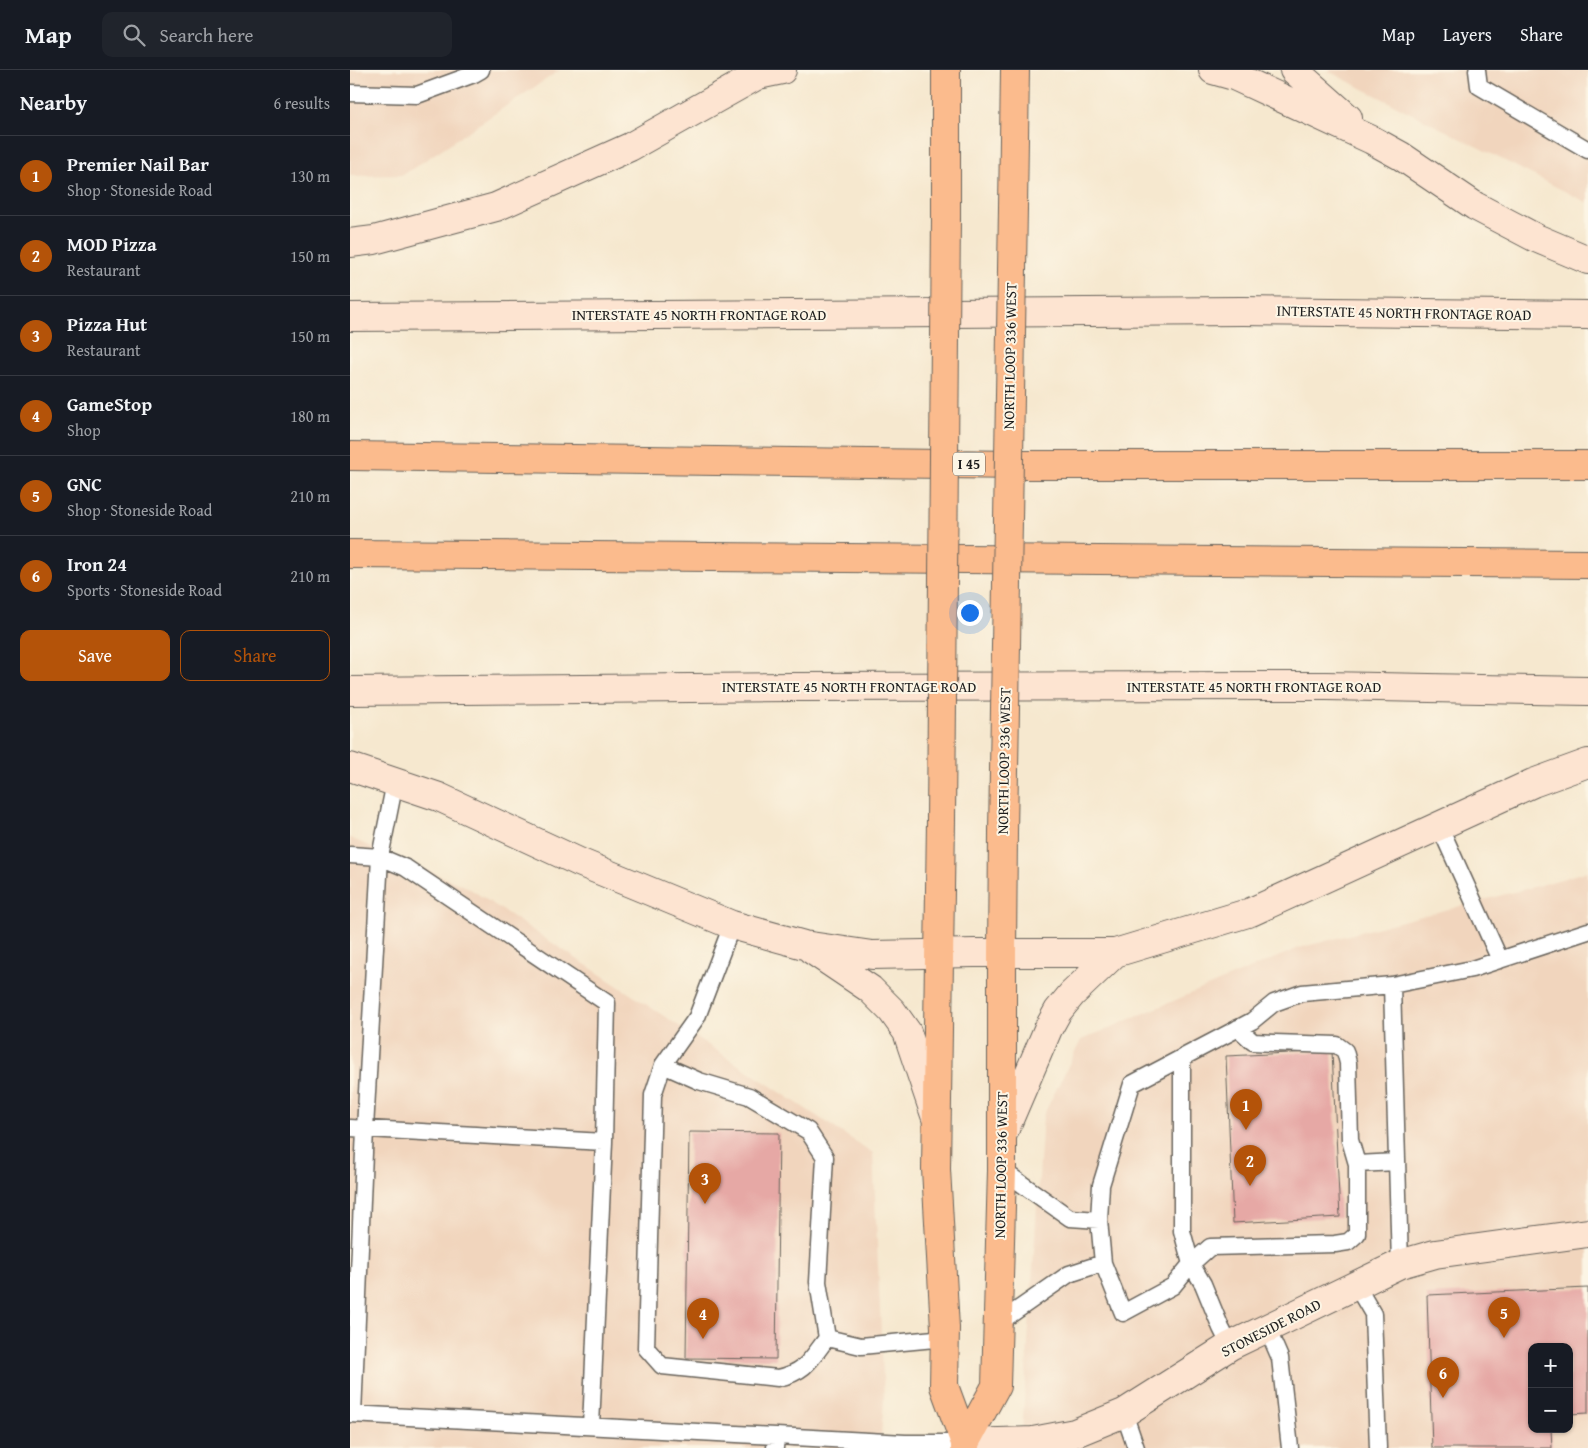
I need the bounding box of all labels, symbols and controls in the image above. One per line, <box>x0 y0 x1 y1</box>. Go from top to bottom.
search box <box>102 12 452 57</box>
text: Map <box>25 17 72 52</box>
icon: search <box>120 21 148 49</box>
text: Search here <box>160 21 253 49</box>
text: Map <box>1382 21 1415 48</box>
text: Layers <box>1443 21 1492 48</box>
text: Share <box>1520 21 1563 48</box>
text: Nearby <box>20 87 87 118</box>
text: 6 results <box>273 91 330 115</box>
text: Premier Nail Bar <box>67 150 209 178</box>
text: 1 <box>32 164 40 188</box>
text: 130 m <box>290 164 330 188</box>
text: Shop · Stoneside Road <box>67 178 212 202</box>
text: MOD Pizza <box>67 230 157 258</box>
text: 2 <box>32 244 40 268</box>
text: 150 m <box>290 244 330 268</box>
text: Restaurant <box>67 258 141 282</box>
street label: NORTH LOOP 336 WEST <box>998 282 1021 430</box>
street label: INTERSTATE 45 NORTH FRONTAGE ROAD <box>1276 300 1532 325</box>
street label: INTERSTATE 45 NORTH FRONTAGE ROAD <box>572 304 826 325</box>
text: Pizza Hut <box>67 310 147 338</box>
text: 3 <box>32 324 40 348</box>
text: 150 m <box>290 324 330 348</box>
text: Restaurant <box>67 338 141 362</box>
text: GameStop <box>67 390 152 418</box>
text: 4 <box>32 404 40 428</box>
text: 180 m <box>290 404 330 428</box>
text: Shop <box>67 418 101 442</box>
road number: I 45 <box>953 452 985 476</box>
text: GNC <box>67 470 102 498</box>
text: 5 <box>32 484 40 508</box>
text: 210 m <box>290 484 330 508</box>
text: Shop · Stoneside Road <box>67 498 212 522</box>
text: Iron 24 <box>67 550 127 578</box>
text: 6 <box>32 564 40 588</box>
text: 210 m <box>290 564 330 588</box>
text: Sports · Stoneside Road <box>67 578 222 602</box>
your location <box>957 600 983 626</box>
button: Save <box>20 630 170 681</box>
button: Share <box>180 630 330 681</box>
street label: INTERSTATE 45 NORTH FRONTAGE ROAD <box>722 676 976 697</box>
street label: INTERSTATE 45 NORTH FRONTAGE ROAD <box>1127 676 1381 697</box>
street label: NORTH LOOP 336 WEST <box>992 687 1015 835</box>
pin: 1 <box>1230 1089 1262 1130</box>
street label: NORTH LOOP 336 WEST <box>989 1091 1012 1239</box>
pin: 2 <box>1234 1145 1266 1186</box>
pin: 3 <box>689 1163 721 1204</box>
street label: STONESIDE ROAD <box>1217 1293 1324 1362</box>
pin: 5 <box>1488 1297 1520 1338</box>
pin: 4 <box>687 1298 719 1339</box>
map controls <box>1528 1343 1573 1433</box>
button: + <box>1528 1343 1573 1388</box>
pin: 6 <box>1427 1357 1459 1398</box>
button: − <box>1528 1388 1573 1433</box>

